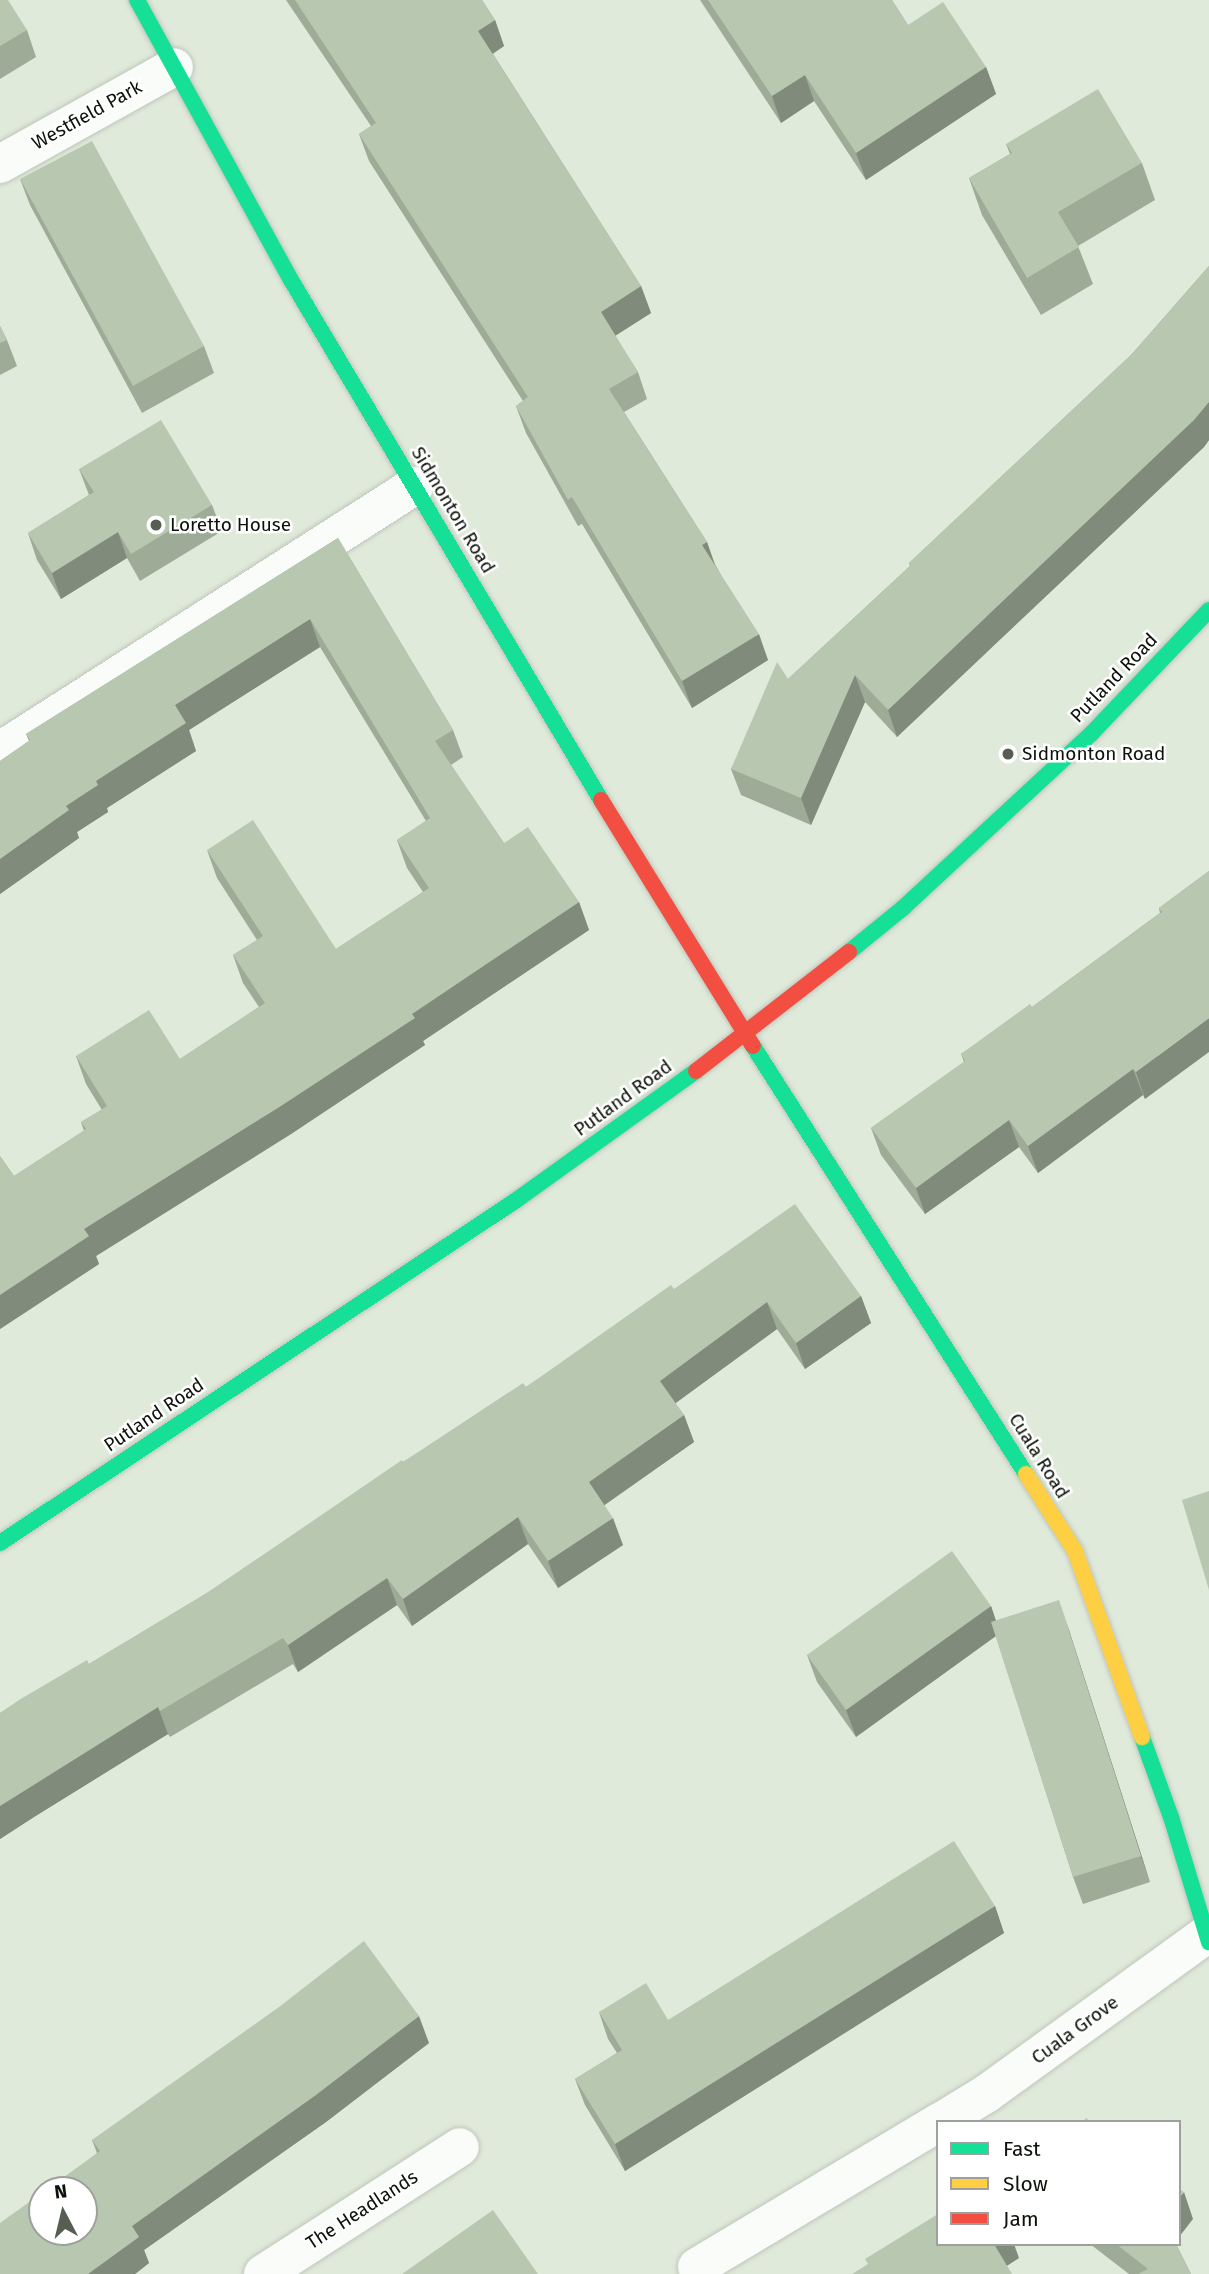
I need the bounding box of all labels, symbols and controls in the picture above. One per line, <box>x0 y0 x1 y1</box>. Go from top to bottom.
street label: Westfield Park <box>28 75 146 155</box>
street label: Sidmonton Road <box>406 443 500 577</box>
place label: Loretto House <box>170 514 291 536</box>
marker: Loretto House <box>148 517 164 533</box>
street label: Putland Road <box>1066 629 1162 727</box>
place label: Sidmonton Road <box>1022 743 1165 765</box>
marker: Sidmonton Road <box>1000 746 1016 762</box>
street label: Putland Road <box>570 1055 676 1141</box>
street label: Putland Road <box>100 1373 208 1457</box>
street label: Cuala Road <box>1004 1409 1074 1503</box>
street label: Cuala Grove <box>1027 1991 1123 2069</box>
legend <box>936 2120 1181 2246</box>
text: Fast <box>1003 2136 1041 2162</box>
street label: The Headlands <box>302 2165 422 2255</box>
text: Slow <box>1003 2171 1048 2197</box>
north arrow <box>28 2176 98 2246</box>
text: N <box>53 2179 68 2204</box>
text: Jam <box>1003 2206 1039 2232</box>

